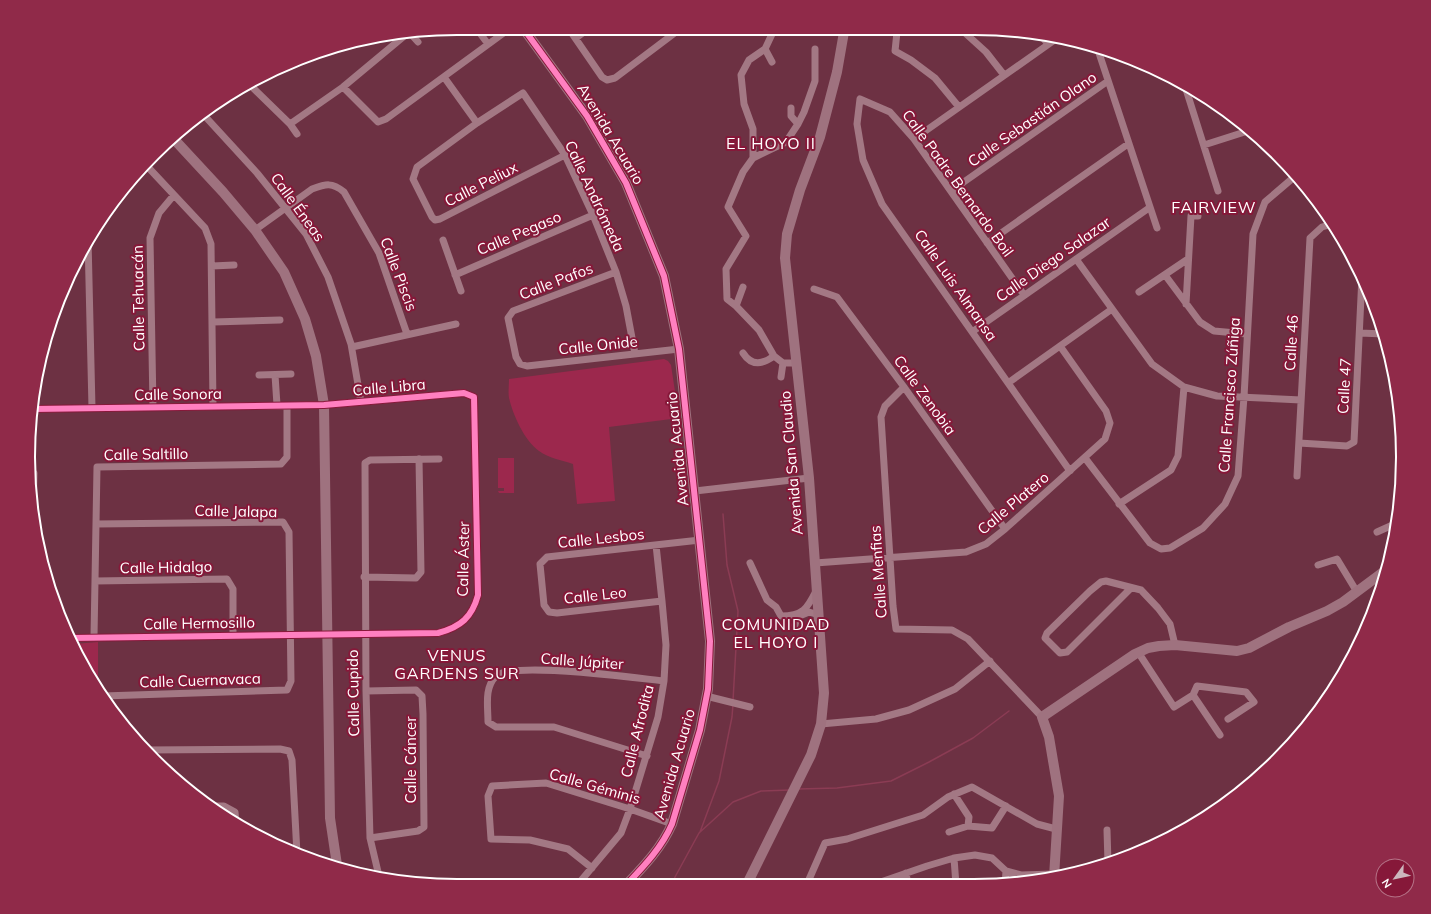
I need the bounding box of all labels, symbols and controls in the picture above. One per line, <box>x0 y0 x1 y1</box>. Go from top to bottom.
street label: Calle Sebastián Olano <box>964 67 1100 171</box>
street label: Avenida Acuario <box>573 80 649 188</box>
street label: Calle Padre Bernardo Boil <box>898 106 1018 260</box>
district label: EL HOYO II <box>726 133 816 153</box>
street label: Calle Andrómeda <box>561 137 629 255</box>
street label: Calle Peliux <box>441 157 521 211</box>
street label: Calle Éneas <box>267 169 329 245</box>
district label: FAIRVIEW <box>1171 197 1257 217</box>
street label: Calle Pegaso <box>474 207 564 259</box>
street label: Calle Diego Salazar <box>992 212 1115 306</box>
street label: Calle Luis Almansa <box>910 226 1002 344</box>
street label: Calle Piscis <box>376 234 422 314</box>
street label: Calle Tehuacán <box>128 245 148 351</box>
street label: Calle Pafos <box>516 258 596 304</box>
street label: Calle 46 <box>1280 314 1302 372</box>
street label: Calle Francisco Zúñiga <box>1214 317 1244 473</box>
street label: Calle Onide <box>558 331 638 359</box>
street label: Calle Zenobia <box>890 351 960 439</box>
street label: Calle 47 <box>1333 357 1355 415</box>
street label: Calle Libra <box>352 374 426 400</box>
street label: Calle Sonora <box>134 384 222 404</box>
street label: Avenida San Claudio <box>775 390 807 536</box>
street label: Avenida Acuario <box>662 391 692 507</box>
street label: Calle Saltillo <box>104 444 188 464</box>
street label: Calle Platero <box>973 467 1053 539</box>
street label: Calle Jalapa <box>194 501 278 521</box>
street label: Calle Áster <box>453 521 473 597</box>
street label: Calle Lesbos <box>557 524 645 552</box>
street label: Calle Menfias <box>865 525 891 619</box>
street label: Calle Hidalgo <box>120 557 212 577</box>
street label: Calle Leo <box>563 582 627 608</box>
street label: Calle Hermosillo <box>143 613 255 633</box>
district label: COMUNIDAD EL HOYO I <box>722 614 830 652</box>
district label: VENUS GARDENS SUR <box>394 645 520 683</box>
street label: Calle Cupido <box>343 649 363 737</box>
street label: Calle Júpiter <box>540 649 625 673</box>
street label: Calle Cuernavaca <box>139 668 261 692</box>
street label: Calle Afrodita <box>616 683 658 779</box>
street label: Avenida Acuario <box>649 706 699 822</box>
street label: Calle Cáncer <box>401 716 420 804</box>
street label: Calle Géminis <box>547 764 643 808</box>
north arrow <box>1375 858 1415 898</box>
text: N <box>1378 876 1395 891</box>

